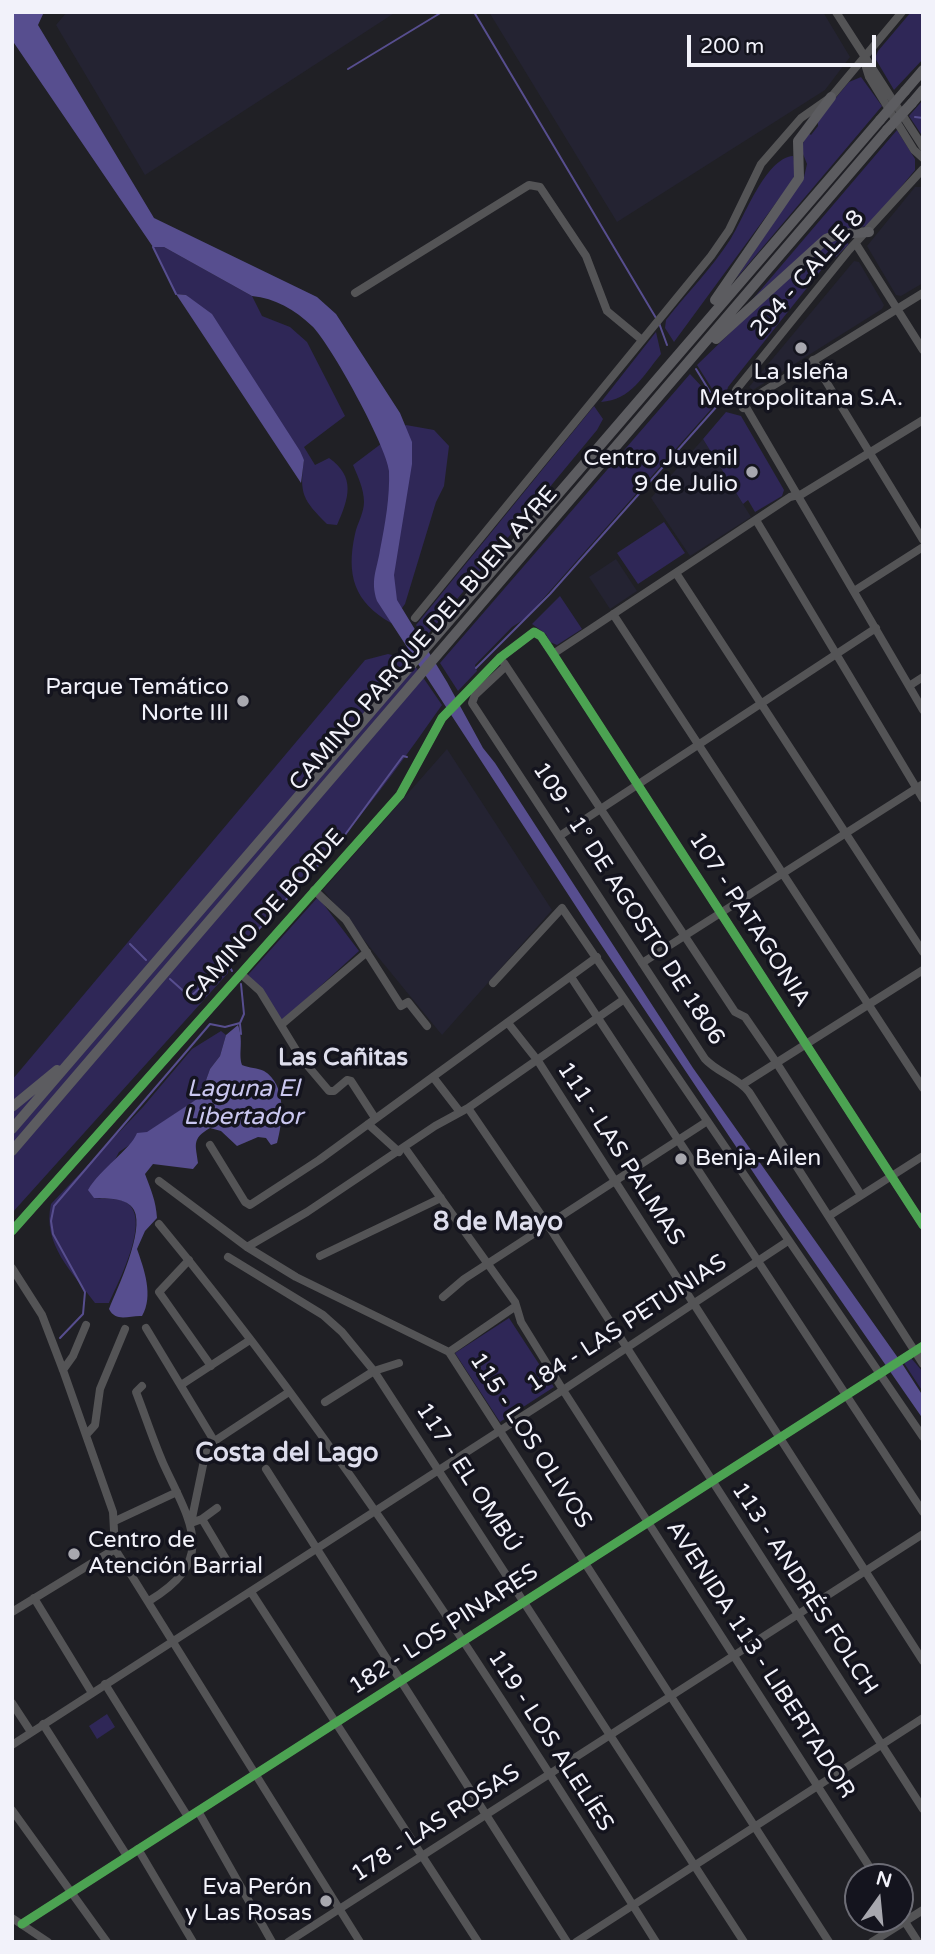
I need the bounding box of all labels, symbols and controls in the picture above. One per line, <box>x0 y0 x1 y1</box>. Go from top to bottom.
scale bar <box>690 21 879 65</box>
text: 200 m <box>700 34 764 59</box>
street label: 204 - CALLE 8 <box>745 205 871 343</box>
marker: La Isleña Metropolitana S.A. <box>793 340 809 356</box>
place label: La Isleña Metropolitana S.A. <box>699 359 903 413</box>
place label: Centro Juvenil 9 de Julio <box>583 445 738 499</box>
marker: Centro Juvenil 9 de Julio <box>744 464 760 480</box>
street label: CAMINO PARQUE DEL BUEN AYRE <box>284 481 564 797</box>
place label: Parque Temático Norte III <box>45 674 229 728</box>
marker: Parque Temático Norte III <box>235 693 251 709</box>
street label: 109 - 1° DE AGOSTO DE 1806 <box>526 757 730 1051</box>
street label: CAMINO DE BORDE <box>179 824 351 1010</box>
street label: 107 - PATAGONIA <box>682 828 816 1012</box>
district label: Las Cañitas <box>278 1045 408 1073</box>
street label: 111 - LAS PALMAS <box>550 1057 690 1251</box>
water label: Laguna El Libertador <box>183 1076 303 1132</box>
place label: Benja-Ailen <box>695 1145 821 1173</box>
marker: Benja-Ailen <box>673 1151 689 1167</box>
district label: 8 de Mayo <box>433 1207 563 1239</box>
street label: 184 - LAS PETUNIAS <box>522 1249 732 1399</box>
street label: 115 - LOS OLIVOS <box>463 1348 597 1534</box>
street label: 117 - EL OMBÚ <box>409 1398 527 1558</box>
district label: Costa del Lago <box>195 1438 379 1470</box>
street label: 113 - ANDRÉS FOLCH <box>725 1478 883 1700</box>
street label: AVENIDA 113 - LIBERTADOR <box>660 1516 860 1804</box>
place label: Centro de Atención Barrial <box>88 1527 263 1581</box>
marker: Centro de Atención Barrial <box>66 1546 82 1562</box>
street label: 182 - LOS PINARES <box>344 1559 544 1701</box>
street label: 119 - LOS ALELÍES <box>481 1645 619 1837</box>
street label: 178 - LAS ROSAS <box>347 1759 525 1889</box>
north arrow <box>844 1863 914 1933</box>
text: N <box>874 1867 894 1892</box>
place label: Eva Perón y Las Rosas <box>185 1874 312 1928</box>
marker: Eva Perón y Las Rosas <box>318 1893 334 1909</box>

